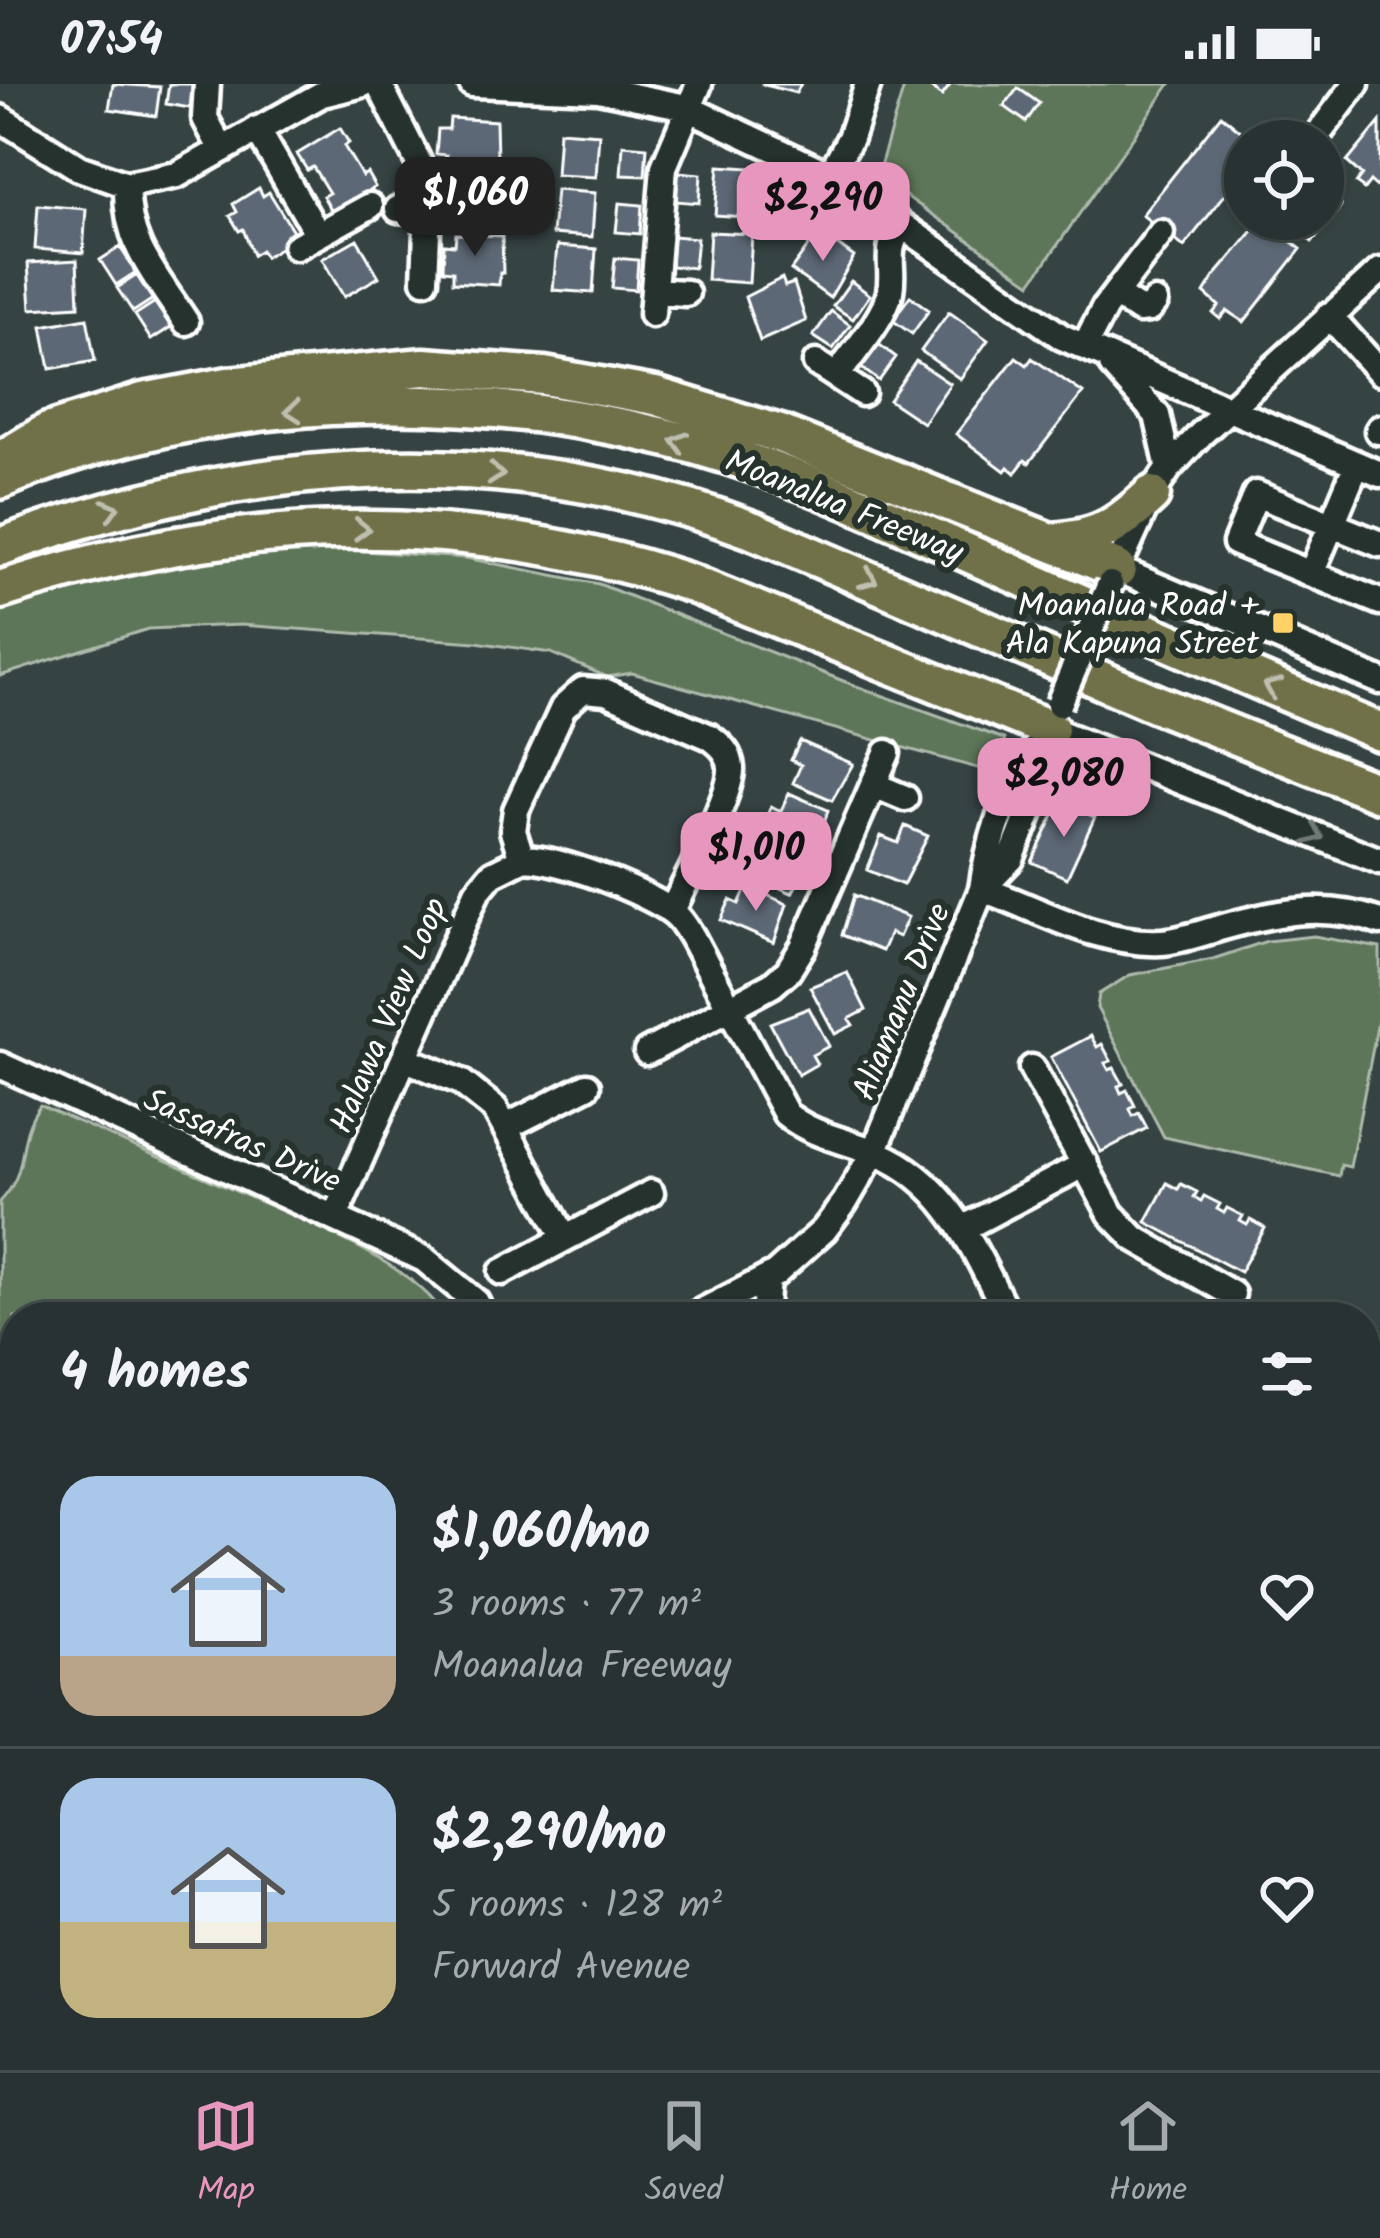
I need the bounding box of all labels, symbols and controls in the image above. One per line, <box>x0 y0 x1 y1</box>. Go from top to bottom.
text: 07:54 <box>60 6 163 78</box>
map controls <box>1224 120 1344 240</box>
button: locate <box>1224 120 1344 240</box>
pin: $1,060 <box>377 157 573 259</box>
pin: $2,290 <box>725 162 921 264</box>
text: $1,060 <box>422 165 528 227</box>
text: $2,290 <box>764 170 882 232</box>
one-way arrow <box>283 398 302 423</box>
one-way arrow <box>670 431 690 456</box>
street label: Moanalua Freeway <box>716 436 971 580</box>
one-way arrow <box>487 461 506 486</box>
one-way arrow <box>100 499 120 524</box>
one-way arrow <box>353 515 372 541</box>
one-way arrow <box>858 565 879 589</box>
place label: Moanalua Road + Ala Kapuna Street <box>1006 581 1260 672</box>
marker: Moanalua Road + Ala Kapuna Street <box>1270 610 1296 636</box>
one-way arrow <box>1263 677 1284 701</box>
pin: $2,080 <box>966 738 1162 840</box>
text: $2,080 <box>1004 746 1124 808</box>
pin: $1,010 <box>658 812 854 914</box>
text: $1,010 <box>708 820 804 882</box>
one-way arrow <box>1303 821 1324 845</box>
street label: Halawa View Loop <box>317 890 464 1142</box>
street label: Aliamanu Drive <box>840 895 967 1109</box>
street label: Sassafras Drive <box>134 1075 349 1209</box>
text: 4 homes <box>60 1334 250 1415</box>
icon: filters <box>1254 1341 1320 1407</box>
text: $1,060/mo <box>432 1494 650 1575</box>
icon: home <box>156 1524 300 1668</box>
icon: heart <box>1254 1563 1320 1629</box>
text: 3 rooms · 77 m² <box>432 1575 701 1637</box>
text: Moanalua Freeway <box>432 1637 731 1699</box>
text: $2,290/mo <box>432 1795 666 1876</box>
icon: home <box>156 1826 300 1970</box>
icon: heart <box>1254 1865 1320 1931</box>
text: 5 rooms · 128 m² <box>432 1876 722 1938</box>
text: Forward Avenue <box>432 1938 690 2000</box>
tab: Map <box>193 2093 259 2218</box>
tab: Saved <box>645 2093 723 2218</box>
tab: Home <box>1109 2093 1187 2218</box>

